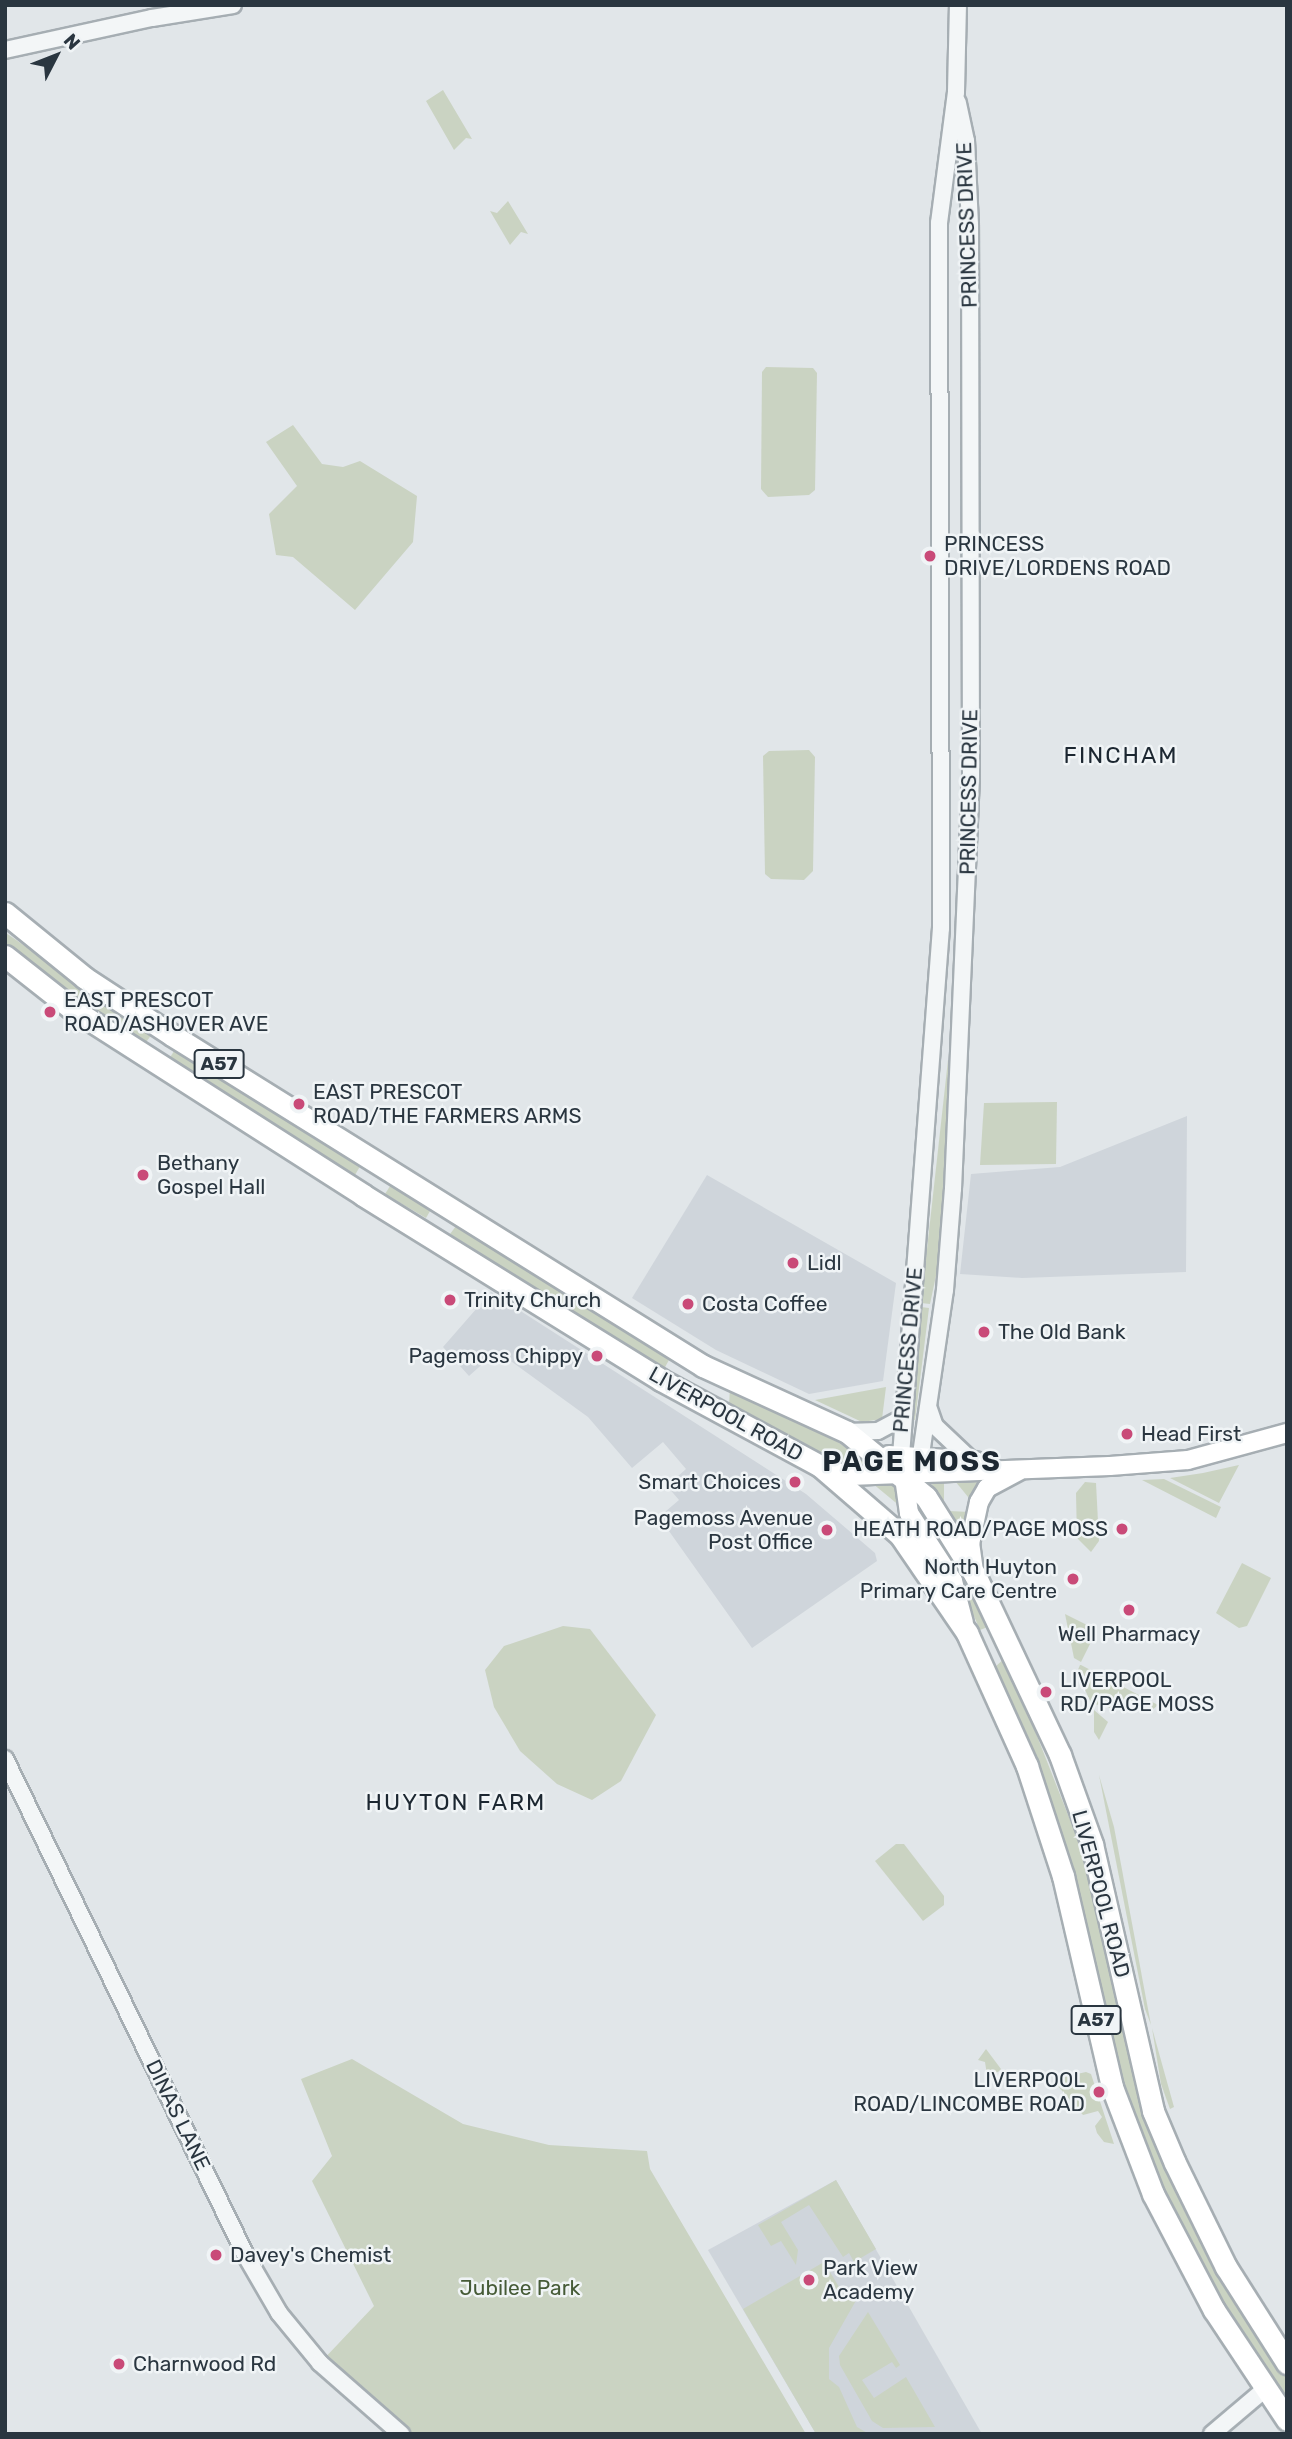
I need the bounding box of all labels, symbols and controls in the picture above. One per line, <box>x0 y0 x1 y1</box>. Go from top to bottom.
north arrow <box>21 21 91 91</box>
text: N <box>59 29 85 54</box>
street label: PRINCESS DRIVE <box>952 142 982 308</box>
place label: PRINCESS DRIVE/LORDENS ROAD <box>944 531 1171 581</box>
marker: PRINCESS DRIVE/LORDENS ROAD <box>922 548 938 564</box>
street label: PRINCESS DRIVE <box>955 709 983 875</box>
district label: FINCHAM <box>1064 741 1178 769</box>
place label: EAST PRESCOT ROAD/ASHOVER AVE <box>64 987 269 1037</box>
marker: EAST PRESCOT ROAD/ASHOVER AVE <box>42 1004 58 1020</box>
road number: A57 <box>193 1048 245 1080</box>
place label: EAST PRESCOT ROAD/THE FARMERS ARMS <box>313 1079 582 1129</box>
marker: EAST PRESCOT ROAD/THE FARMERS ARMS <box>291 1096 307 1112</box>
place label: Bethany Gospel Hall <box>157 1150 265 1200</box>
marker: Bethany Gospel Hall <box>135 1167 151 1183</box>
place label: Lidl <box>807 1250 842 1276</box>
marker: Lidl <box>785 1255 801 1271</box>
street label: PRINCESS DRIVE <box>888 1266 928 1434</box>
place label: Trinity Church <box>464 1287 602 1313</box>
place label: Costa Coffee <box>702 1291 827 1317</box>
marker: Trinity Church <box>442 1292 458 1308</box>
marker: Costa Coffee <box>680 1296 696 1312</box>
place label: The Old Bank <box>998 1319 1126 1345</box>
marker: The Old Bank <box>976 1324 992 1340</box>
place label: Pagemoss Chippy <box>408 1343 583 1369</box>
marker: Pagemoss Chippy <box>589 1348 605 1364</box>
street label: LIVERPOOL ROAD <box>644 1361 808 1467</box>
place label: Head First <box>1141 1421 1241 1447</box>
marker: Head First <box>1119 1426 1135 1442</box>
district label: PAGE MOSS <box>823 1445 1001 1479</box>
place label: Smart Choices <box>638 1469 781 1495</box>
marker: Smart Choices <box>787 1474 803 1490</box>
place label: Pagemoss Avenue Post Office <box>633 1505 813 1555</box>
place label: HEATH ROAD/PAGE MOSS <box>853 1516 1108 1542</box>
marker: HEATH ROAD/PAGE MOSS <box>1114 1521 1130 1537</box>
marker: Pagemoss Avenue Post Office <box>819 1522 835 1538</box>
place label: North Huyton Primary Care Centre <box>859 1554 1057 1604</box>
marker: North Huyton Primary Care Centre <box>1063 1569 1083 1589</box>
marker: Well Pharmacy <box>1121 1602 1137 1618</box>
place label: Well Pharmacy <box>1058 1621 1200 1647</box>
place label: LIVERPOOL RD/PAGE MOSS <box>1060 1667 1214 1717</box>
marker: LIVERPOOL RD/PAGE MOSS <box>1038 1684 1054 1700</box>
district label: HUYTON FARM <box>367 1788 545 1816</box>
street label: LIVERPOOL ROAD <box>1066 1807 1136 1981</box>
road number: A57 <box>1070 2004 1122 2036</box>
street label: DINAS LANE <box>140 2056 216 2174</box>
place label: LIVERPOOL ROAD/LINCOMBE ROAD <box>853 2067 1085 2117</box>
marker: LIVERPOOL ROAD/LINCOMBE ROAD <box>1091 2084 1107 2100</box>
place label: Davey's Chemist <box>230 2242 391 2268</box>
marker: Davey's Chemist <box>208 2247 224 2263</box>
place label: Park View Academy <box>823 2255 919 2305</box>
marker: Park View Academy <box>801 2272 817 2288</box>
park label: Jubilee Park <box>460 2275 580 2301</box>
place label: Charnwood Rd <box>133 2351 276 2377</box>
marker: Charnwood Rd <box>111 2356 127 2372</box>

